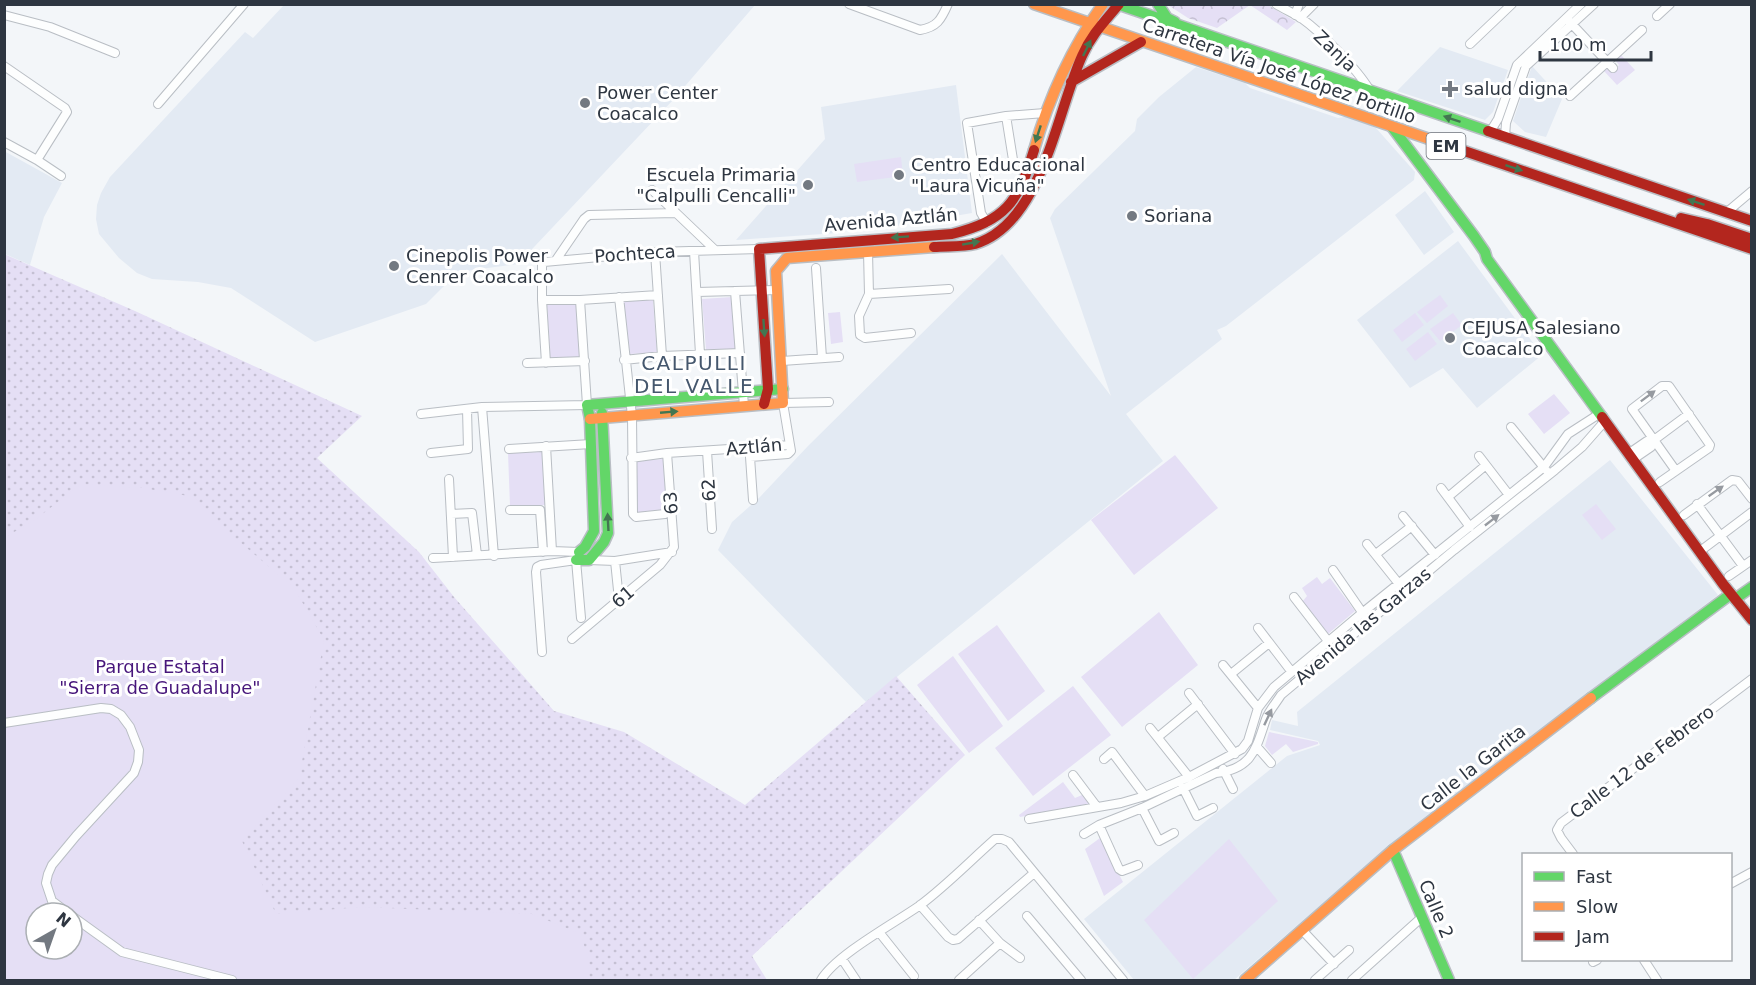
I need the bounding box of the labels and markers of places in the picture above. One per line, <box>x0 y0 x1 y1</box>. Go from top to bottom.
place label: salud digna <box>1464 78 1568 99</box>
marker: salud digna <box>1441 80 1459 98</box>
place label: Power Center Coacalco <box>597 82 718 124</box>
marker: Power Center Coacalco <box>578 96 592 110</box>
place label: Centro Educacional "Laura Vicuña" <box>911 154 1085 196</box>
place label: Escuela Primaria "Calpulli Cencalli" <box>636 164 796 206</box>
marker: Centro Educacional "Laura Vicuña" <box>892 168 906 182</box>
marker: Escuela Primaria "Calpulli Cencalli" <box>801 178 815 192</box>
place label: Soriana <box>1144 205 1212 226</box>
marker: Soriana <box>1125 209 1139 223</box>
place label: Cinepolis Power Cenrer Coacalco <box>406 245 554 287</box>
marker: Cinepolis Power Cenrer Coacalco <box>387 259 401 273</box>
place label: CEJUSA Salesiano Coacalco <box>1462 317 1621 359</box>
marker: CEJUSA Salesiano Coacalco <box>1443 331 1457 345</box>

